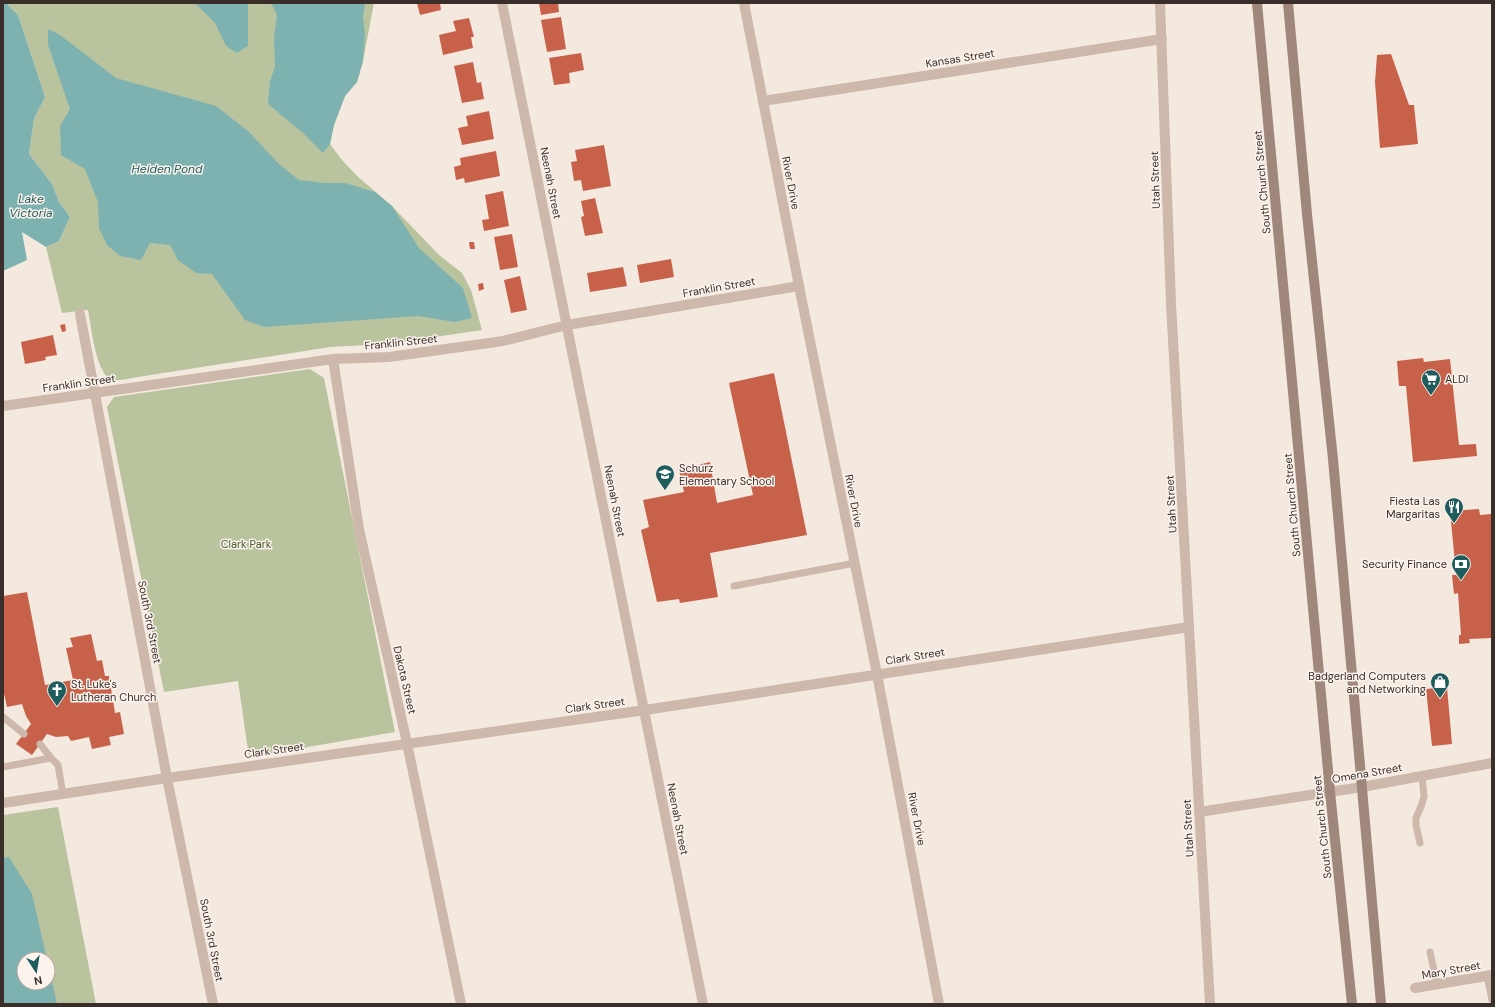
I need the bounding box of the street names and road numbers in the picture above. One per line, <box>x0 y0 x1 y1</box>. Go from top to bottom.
street label: Kansas Street <box>925 46 995 70</box>
street label: South Church Street <box>1250 130 1274 234</box>
street label: Neenah Street <box>537 146 565 220</box>
street label: Utah Street <box>1147 151 1163 209</box>
street label: River Drive <box>779 155 803 211</box>
street label: Franklin Street <box>682 274 756 300</box>
street label: Franklin Street <box>364 331 438 353</box>
street label: Franklin Street <box>42 371 116 395</box>
street label: South Church Street <box>1280 453 1304 557</box>
street label: Neenah Street <box>601 464 629 538</box>
street label: River Drive <box>842 473 866 529</box>
street label: Utah Street <box>1162 475 1180 533</box>
street label: South 3rd Street <box>135 579 165 665</box>
street label: Clark Street <box>884 644 946 668</box>
street label: Dakota Street <box>390 645 420 715</box>
street label: Clark Street <box>564 694 626 716</box>
street label: Clark Street <box>243 739 305 761</box>
street label: Omena Street <box>1331 760 1403 786</box>
street label: South Church Street <box>1310 775 1334 879</box>
street label: Neenah Street <box>664 782 692 856</box>
street label: River Drive <box>905 791 929 847</box>
street label: Utah Street <box>1179 799 1197 857</box>
street label: South 3rd Street <box>197 897 227 983</box>
street label: Mary Street <box>1420 958 1482 982</box>

